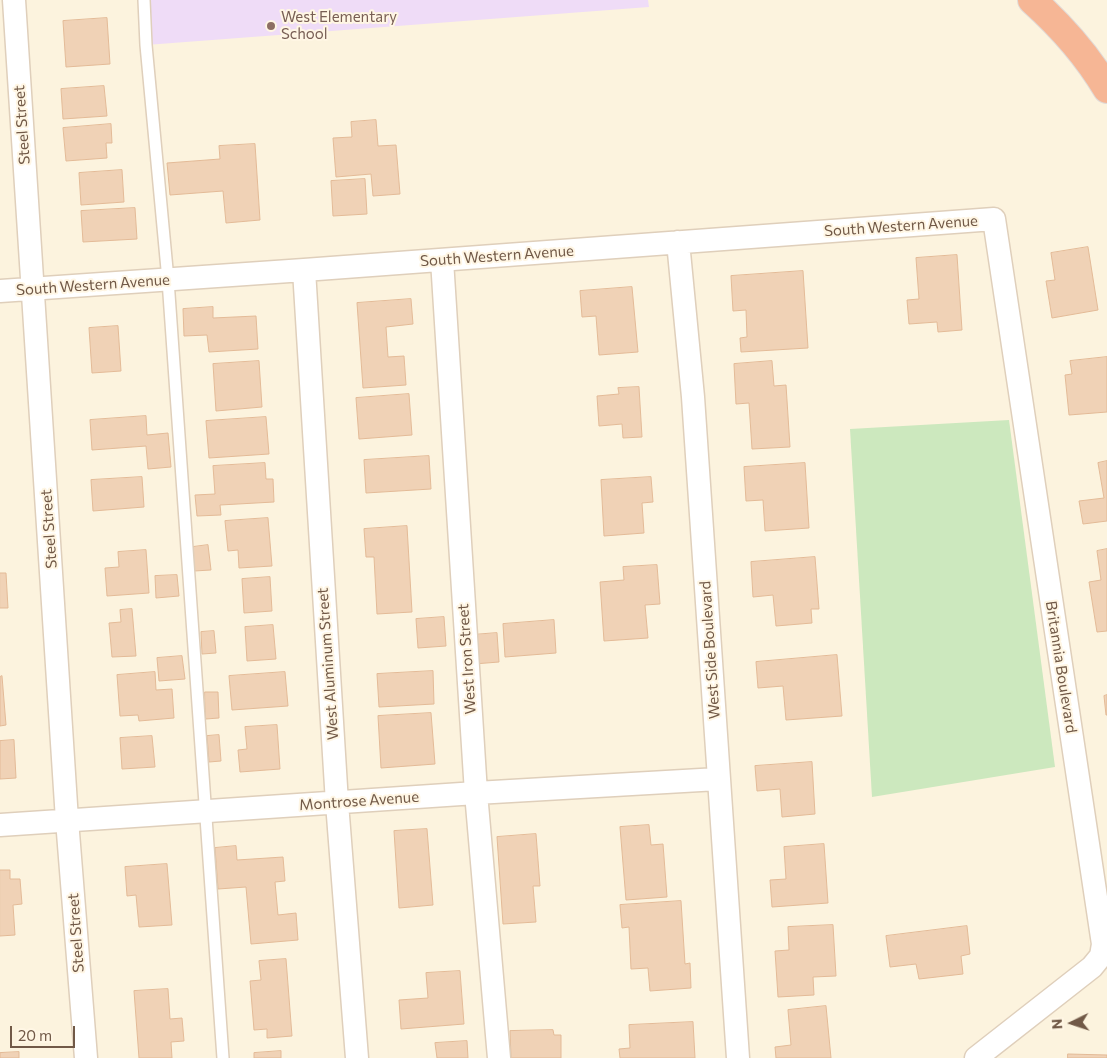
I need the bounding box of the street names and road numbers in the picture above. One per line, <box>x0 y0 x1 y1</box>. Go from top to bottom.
street label: Steel Street <box>10 85 34 165</box>
street label: South Western Avenue <box>824 212 978 240</box>
street label: South Western Avenue <box>420 242 574 270</box>
street label: South Western Avenue <box>16 271 170 299</box>
street label: Steel Street <box>37 489 61 569</box>
street label: West Side Boulevard <box>696 580 724 720</box>
street label: West Aluminum Street <box>314 587 342 741</box>
street label: Britannia Boulevard <box>1042 600 1080 734</box>
street label: West Iron Street <box>454 603 480 715</box>
street label: Montrose Avenue <box>298 788 420 814</box>
street label: Steel Street <box>64 893 88 973</box>

